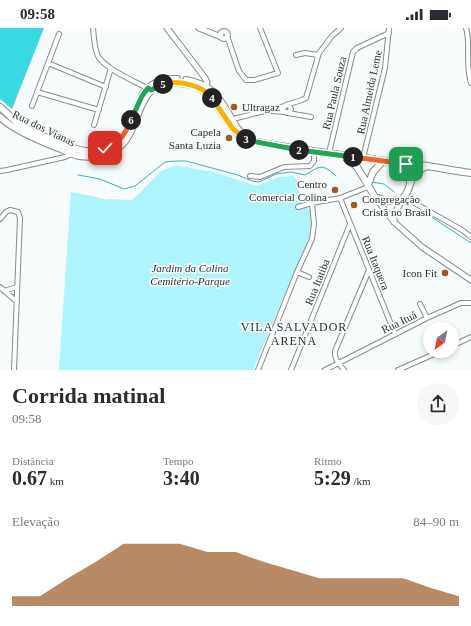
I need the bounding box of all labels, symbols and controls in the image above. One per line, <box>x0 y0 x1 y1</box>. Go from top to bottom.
text: 09:58 <box>20 6 55 22</box>
street label: Rua Almeida Leme <box>354 49 384 135</box>
street label: Rua Paula Souza <box>320 55 348 131</box>
pin: 5 <box>153 74 173 94</box>
text: 5 <box>160 78 166 90</box>
pin: 4 <box>202 88 222 108</box>
text: 4 <box>209 92 215 104</box>
place label: Ultragaz <box>242 101 280 113</box>
marker: Ultragaz <box>229 102 239 112</box>
street label: Rua dos Vianas <box>11 108 77 148</box>
pin: 6 <box>121 110 141 130</box>
text: 6 <box>128 114 134 126</box>
place label: Capela Santa Luzia <box>169 126 221 151</box>
pin: 3 <box>236 129 256 149</box>
pin <box>88 131 122 165</box>
marker: Capela Santa Luzia <box>224 133 234 143</box>
text: 3 <box>243 133 249 145</box>
icon: check <box>94 137 116 159</box>
pin: 2 <box>289 140 309 160</box>
text: 2 <box>296 144 302 156</box>
pin: 1 <box>343 147 363 167</box>
pin <box>389 147 423 181</box>
text: 1 <box>350 151 356 163</box>
icon: arrive <box>395 153 417 175</box>
place label: Centro Comercial Colina <box>249 178 327 203</box>
marker: Centro Comercial Colina <box>330 185 340 195</box>
place label: Congregação Cristã no Brasil <box>362 193 431 218</box>
marker: Congregação Cristã no Brasil <box>349 200 359 210</box>
street label: Rua Itaquera <box>360 235 392 292</box>
street label: Rua Itatiba <box>302 257 332 307</box>
park label: Jardim da Colina Cemitério-Parque <box>150 262 230 287</box>
place label: Icon Fit <box>402 267 437 279</box>
marker: Icon Fit <box>440 268 450 278</box>
street label: Rua Ituá <box>379 308 419 336</box>
district label: VILA SALVADOR ARENA <box>241 320 347 348</box>
north arrow <box>423 322 459 358</box>
map controls <box>423 322 459 358</box>
text: Corrida matinal <box>12 383 165 408</box>
button: share <box>417 383 459 425</box>
text: 09:58 <box>12 411 42 426</box>
text: Distância <box>12 455 54 467</box>
text: Tempo <box>163 455 193 467</box>
text: Ritmo <box>314 455 342 467</box>
text: 0.67 <box>12 467 47 489</box>
text: 3:40 <box>163 467 200 489</box>
text: 5:29 <box>314 467 351 489</box>
text: km <box>47 475 64 487</box>
text: /km <box>351 475 371 487</box>
text: Elevação <box>12 514 60 529</box>
text: 84–90 m <box>413 514 459 529</box>

